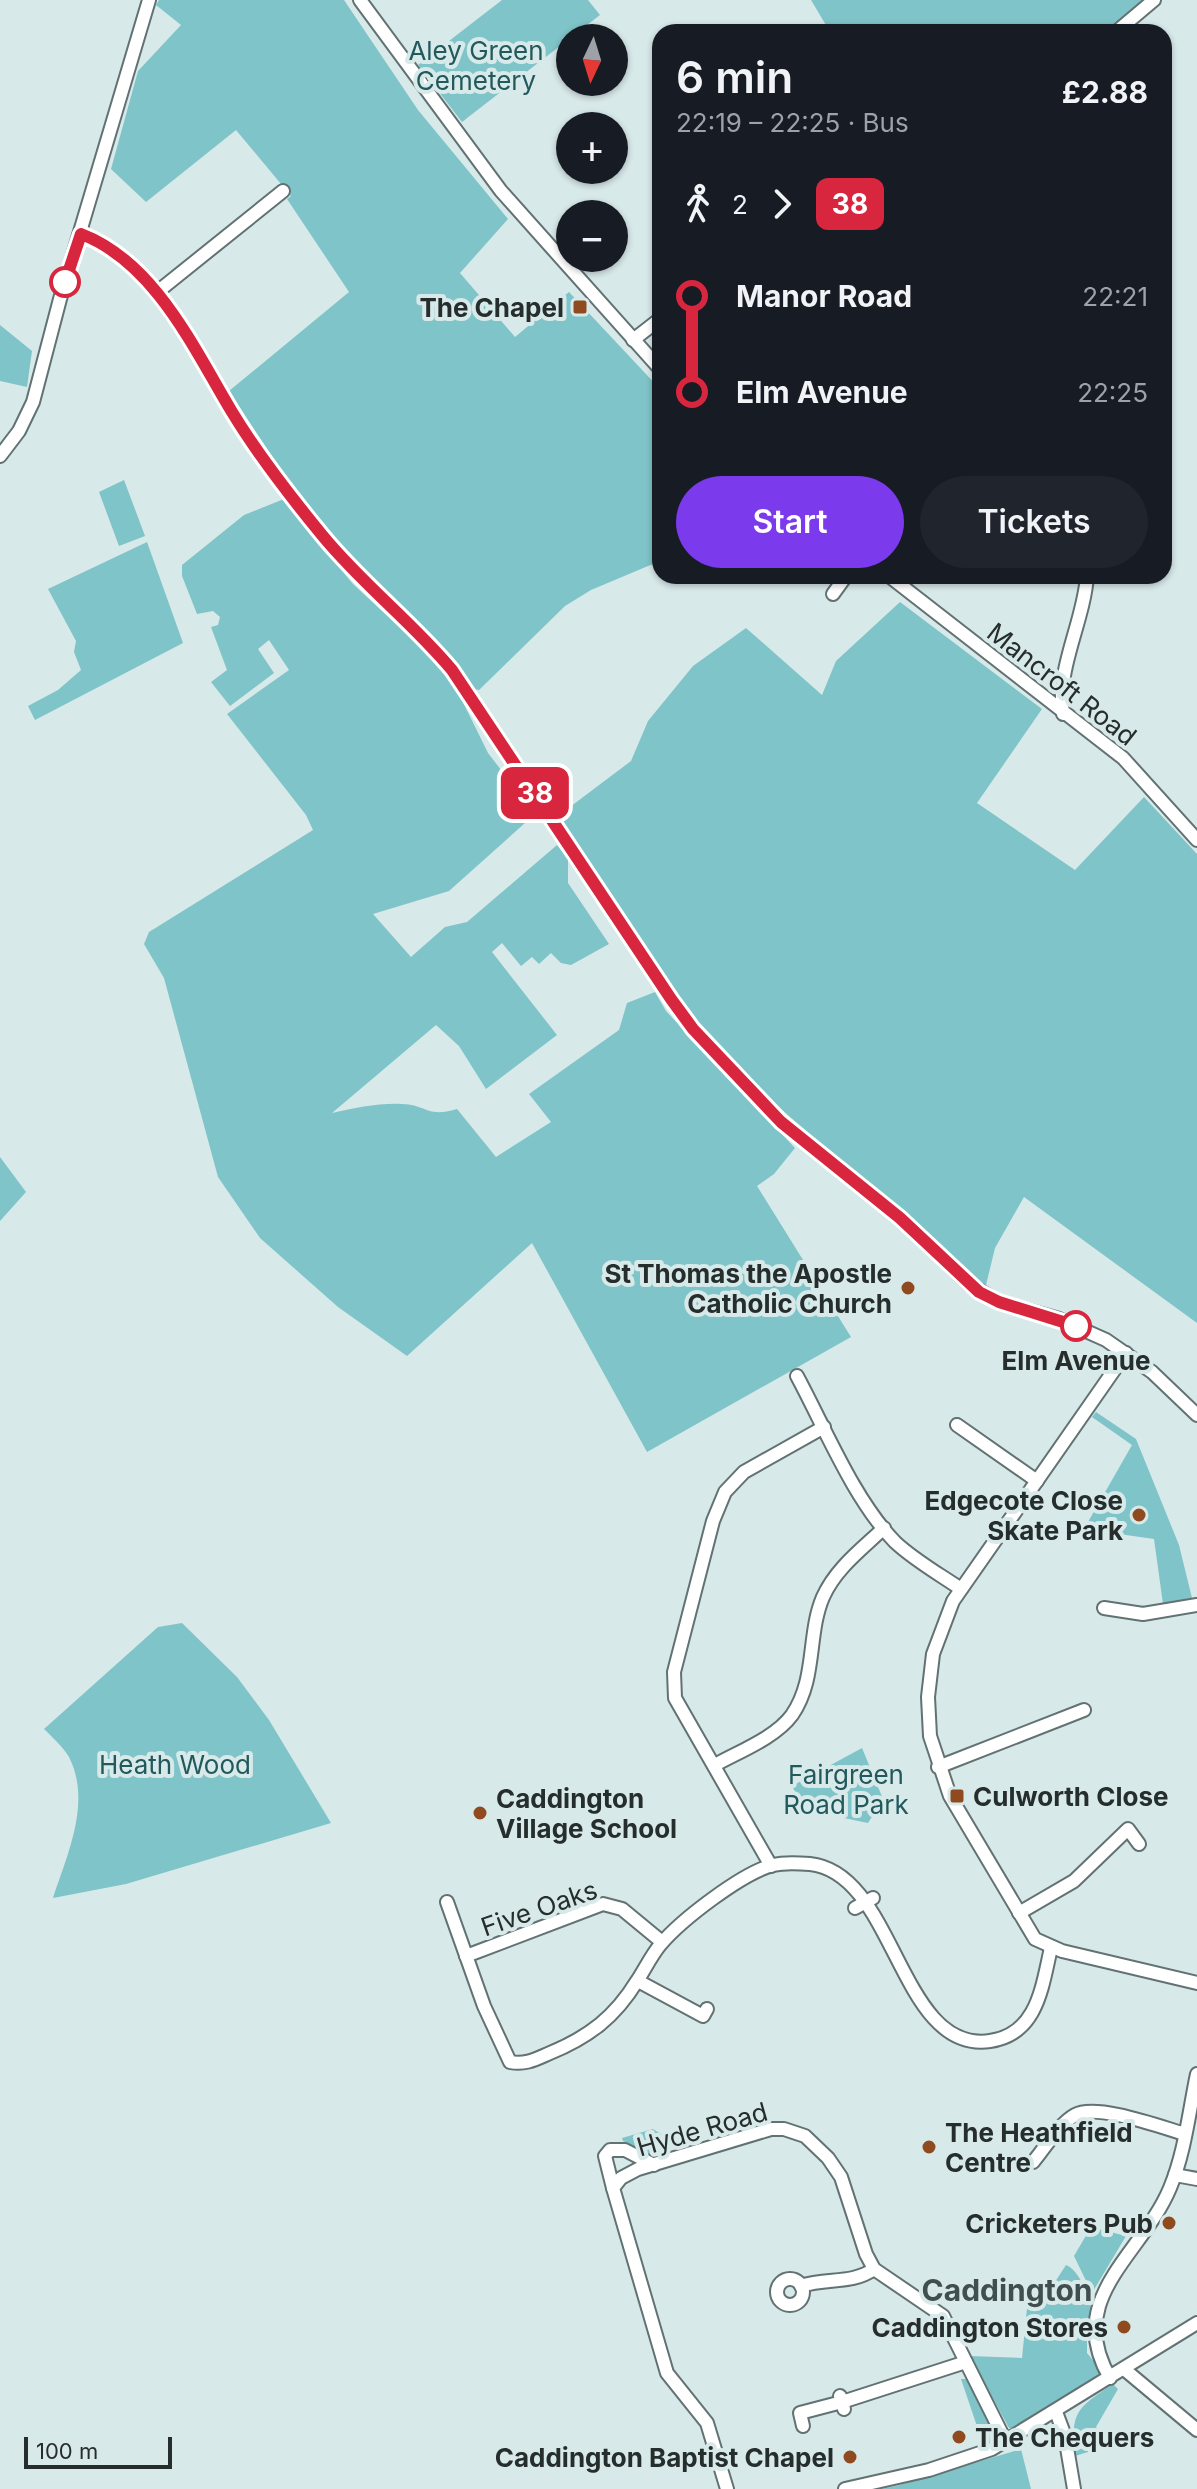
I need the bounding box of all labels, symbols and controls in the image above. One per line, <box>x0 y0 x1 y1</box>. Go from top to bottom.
north arrow <box>556 24 628 96</box>
map controls <box>556 24 628 272</box>
park label: Aley Green Cemetery <box>408 35 544 96</box>
text: 6 min <box>676 50 793 104</box>
text: £2.88 <box>1062 74 1148 110</box>
text: 22:19 – 22:25 · Bus <box>676 107 909 138</box>
button: + <box>556 112 628 184</box>
icon: walk <box>676 182 720 226</box>
icon: forward <box>760 182 804 226</box>
text: 38 <box>832 187 868 221</box>
text: 2 <box>732 189 748 220</box>
button: − <box>556 200 628 272</box>
unlabelled marker <box>50 267 80 297</box>
text: Manor Road <box>736 278 912 314</box>
text: 22:21 <box>1082 281 1148 312</box>
place label: The Chapel <box>419 292 564 323</box>
marker: The Chapel <box>571 298 589 316</box>
text: Elm Avenue <box>736 374 908 410</box>
text: 22:25 <box>1077 377 1148 408</box>
button: Start <box>676 476 904 568</box>
button: Tickets <box>920 476 1148 568</box>
street label: Mancroft Road <box>981 616 1143 752</box>
line badge: 38 <box>499 767 571 819</box>
text: 38 <box>517 776 553 810</box>
place label: St Thomas the Apostle Catholic Church <box>604 1258 892 1319</box>
marker: St Thomas the Apostle Catholic Church <box>899 1279 917 1297</box>
marker: Elm Avenue <box>1061 1311 1091 1341</box>
place label: Elm Avenue <box>1002 1345 1150 1376</box>
place label: Edgecote Close Skate Park <box>924 1485 1123 1546</box>
marker: Edgecote Close Skate Park <box>1130 1506 1148 1524</box>
park label: Heath Wood <box>99 1749 251 1780</box>
park label: Fairgreen Road Park <box>783 1759 909 1820</box>
place label: Culworth Close <box>973 1781 1168 1812</box>
place label: Caddington Village School <box>496 1783 677 1844</box>
marker: Culworth Close <box>948 1787 966 1805</box>
marker: Caddington Village School <box>471 1804 489 1822</box>
street label: Five Oaks <box>477 1874 601 1942</box>
street label: Hyde Road <box>633 2096 771 2162</box>
place label: The Heathfield Centre <box>945 2117 1133 2178</box>
marker: The Heathfield Centre <box>920 2138 938 2156</box>
place label: Cricketers Pub <box>965 2208 1153 2239</box>
marker: Cricketers Pub <box>1160 2214 1178 2232</box>
district label: Caddington <box>922 2272 1092 2308</box>
place label: Caddington Stores <box>871 2312 1108 2343</box>
marker: Caddington Stores <box>1115 2318 1133 2336</box>
place label: The Chequers <box>975 2422 1154 2453</box>
marker: The Chequers <box>950 2428 968 2446</box>
scale bar <box>24 2433 172 2469</box>
text: 100 m <box>36 2438 98 2464</box>
place label: Caddington Baptist Chapel <box>495 2442 834 2473</box>
marker: Caddington Baptist Chapel <box>841 2448 859 2466</box>

